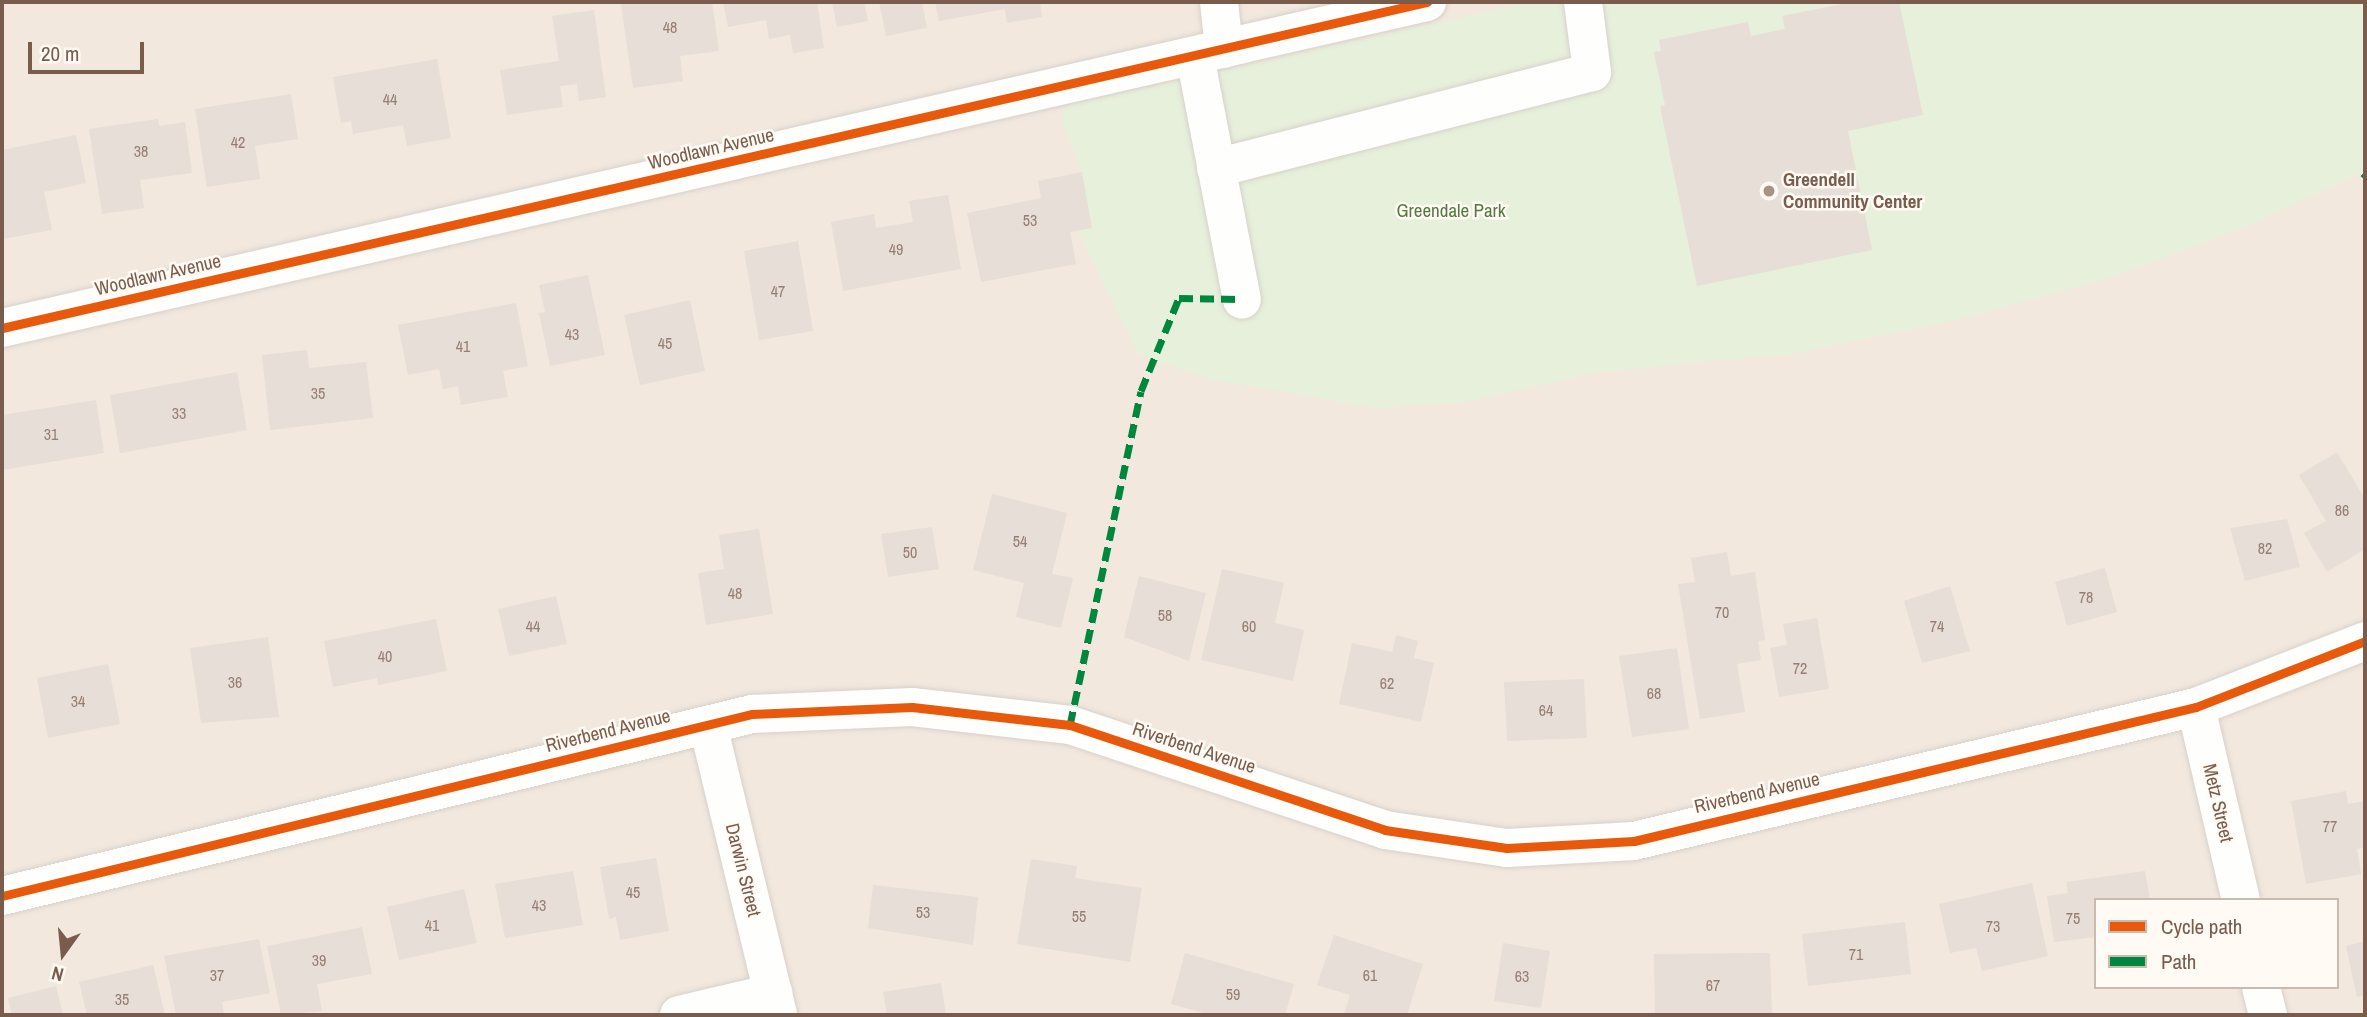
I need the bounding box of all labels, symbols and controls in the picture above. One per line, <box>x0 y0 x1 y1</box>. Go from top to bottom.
house number: 48 <box>663 17 677 37</box>
scale bar <box>32 28 147 72</box>
text: 20 m <box>41 39 79 68</box>
house number: 44 <box>383 89 397 109</box>
street label: Woodlawn Avenue <box>645 123 777 175</box>
house number: 42 <box>231 132 245 152</box>
house number: 38 <box>134 141 148 161</box>
place label: Greendell Community Center <box>1783 169 1922 213</box>
marker: Greendell Community Center <box>1761 183 1777 199</box>
park label: Greendale Park <box>1396 200 1506 222</box>
house number: 53 <box>1023 210 1037 230</box>
house number: 49 <box>889 239 903 259</box>
street label: Woodlawn Avenue <box>92 249 224 301</box>
house number: 47 <box>771 281 785 301</box>
house number: 43 <box>565 324 579 344</box>
house number: 45 <box>658 333 672 353</box>
house number: 41 <box>456 336 470 356</box>
house number: 35 <box>311 383 325 403</box>
house number: 33 <box>172 403 186 423</box>
house number: 31 <box>44 424 58 444</box>
house number: 86 <box>2335 500 2349 520</box>
house number: 54 <box>1013 531 1027 551</box>
house number: 82 <box>2258 538 2272 558</box>
house number: 50 <box>903 542 917 562</box>
house number: 48 <box>728 583 742 603</box>
house number: 78 <box>2079 587 2093 607</box>
house number: 70 <box>1715 602 1729 622</box>
house number: 58 <box>1158 605 1172 625</box>
house number: 44 <box>526 616 540 636</box>
house number: 60 <box>1242 616 1256 636</box>
house number: 74 <box>1930 616 1944 636</box>
house number: 40 <box>378 646 392 666</box>
house number: 72 <box>1793 658 1807 678</box>
house number: 36 <box>228 672 242 692</box>
house number: 62 <box>1380 673 1394 693</box>
house number: 68 <box>1647 683 1661 703</box>
house number: 34 <box>71 691 85 711</box>
house number: 64 <box>1539 700 1553 720</box>
street label: Riverbend Avenue <box>543 704 673 758</box>
street label: Riverbend Avenue <box>1129 717 1259 779</box>
street label: Metz Street <box>2198 762 2238 844</box>
street label: Riverbend Avenue <box>1692 767 1822 819</box>
house number: 77 <box>2323 816 2337 836</box>
street label: Darwin Street <box>720 821 766 919</box>
house number: 45 <box>626 882 640 902</box>
house number: 43 <box>532 895 546 915</box>
legend <box>2094 898 2339 989</box>
house number: 53 <box>916 902 930 922</box>
house number: 55 <box>1072 906 1086 926</box>
house number: 75 <box>2066 908 2080 928</box>
text: Cycle path <box>2161 912 2242 941</box>
house number: 41 <box>425 915 439 935</box>
house number: 73 <box>1986 916 2000 936</box>
north arrow <box>28 919 98 989</box>
house number: 71 <box>1849 944 1863 964</box>
text: Path <box>2161 947 2196 976</box>
house number: 39 <box>312 950 326 970</box>
text: N <box>49 960 66 988</box>
house number: 37 <box>210 965 224 985</box>
house number: 61 <box>1363 965 1377 985</box>
house number: 63 <box>1515 966 1529 986</box>
house number: 67 <box>1706 975 1720 995</box>
house number: 59 <box>1226 984 1240 1004</box>
house number: 35 <box>115 989 129 1009</box>

